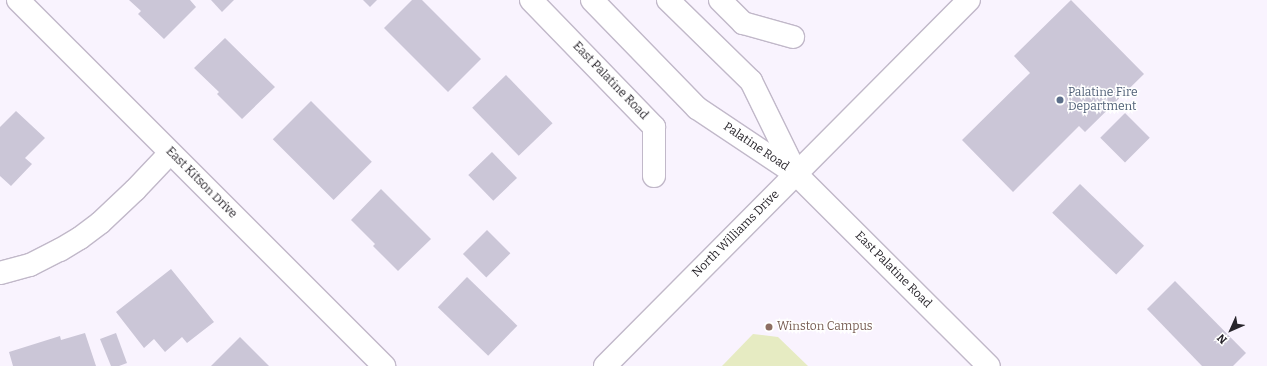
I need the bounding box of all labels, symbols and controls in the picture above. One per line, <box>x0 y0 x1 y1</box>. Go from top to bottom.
street label: East Palatine Road <box>569 39 651 123</box>
place label: Palatine Fire Department <box>1068 86 1137 114</box>
marker: Palatine Fire Department <box>1055 95 1065 105</box>
street label: Palatine Road <box>720 120 792 174</box>
street label: East Kitson Drive <box>162 144 240 222</box>
street label: North Williams Drive <box>690 188 782 280</box>
street label: East Palatine Road <box>852 229 934 311</box>
north arrow <box>1211 310 1251 350</box>
place label: Winston Campus <box>777 320 873 334</box>
marker: Winston Campus <box>764 322 774 332</box>
text: N <box>1215 331 1230 346</box>

